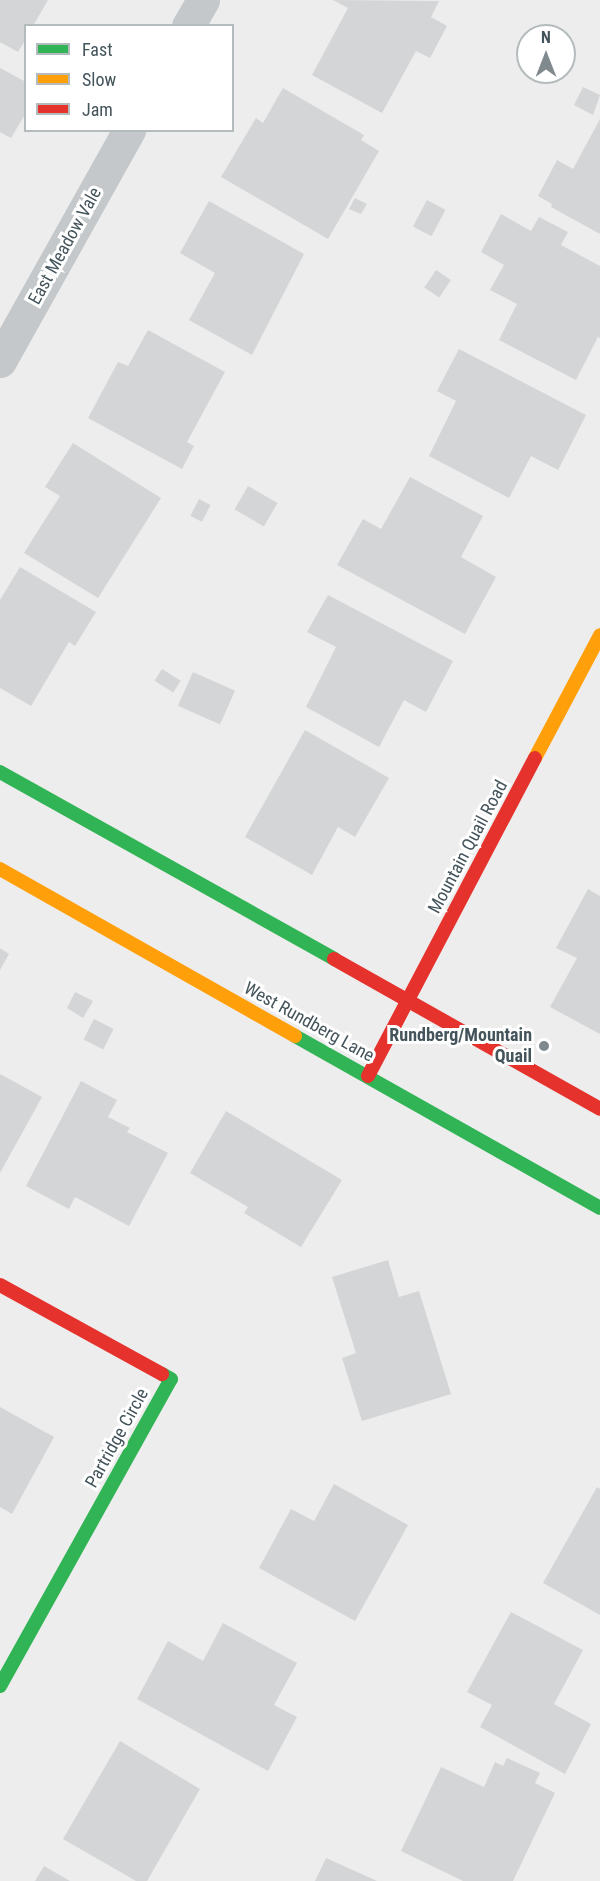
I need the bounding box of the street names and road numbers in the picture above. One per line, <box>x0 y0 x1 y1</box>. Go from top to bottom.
street label: East Meadow Vale <box>24 184 106 308</box>
street label: Mountain Quail Road <box>424 777 512 917</box>
street label: West Rundberg Lane <box>240 977 378 1067</box>
street label: Partridge Circle <box>81 1385 153 1491</box>

